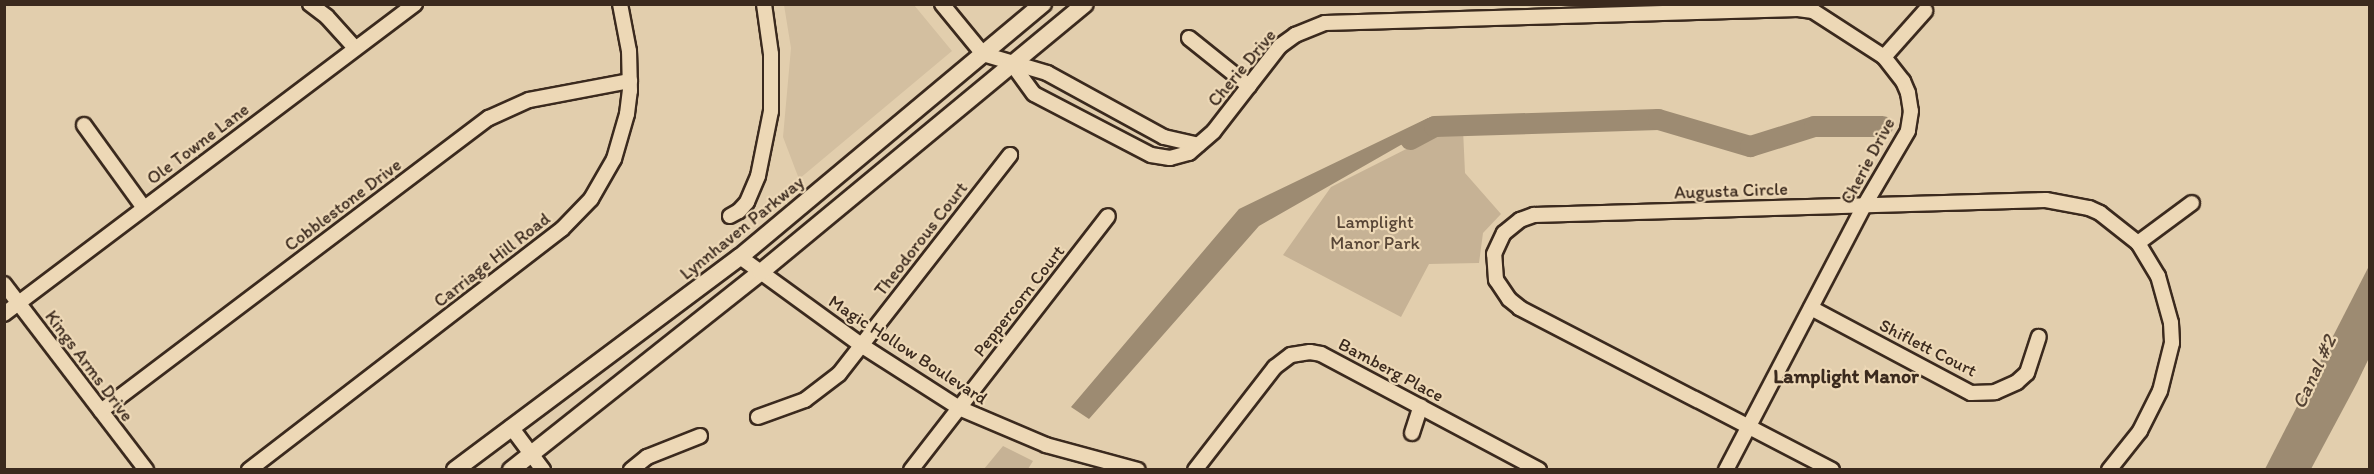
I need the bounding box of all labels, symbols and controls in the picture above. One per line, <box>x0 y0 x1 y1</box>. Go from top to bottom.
street label: Cherie Drive <box>1203 25 1281 111</box>
street label: Ole Towne Lane <box>144 99 252 189</box>
street label: Cherie Drive <box>1836 114 1900 208</box>
street label: Cobblestone Drive <box>280 154 406 256</box>
street label: Lynnhaven Parkway <box>676 172 808 284</box>
street label: Theodorous Court <box>870 178 972 300</box>
street label: Augusta Circle <box>1674 178 1788 204</box>
street label: Carriage Hill Road <box>430 208 554 312</box>
park label: Lamplight Manor Park <box>1330 212 1420 254</box>
street label: Peppercorn Court <box>969 241 1069 361</box>
street label: Magic Hollow Boulevard <box>824 290 992 410</box>
street label: Kings Arms Drive <box>40 306 138 426</box>
street label: Shiflett Court <box>1876 314 1980 382</box>
water label: Canal #2 <box>2287 332 2341 412</box>
street label: Bamberg Place <box>1335 333 1447 407</box>
district label: Lamplight Manor <box>1773 364 1919 388</box>

